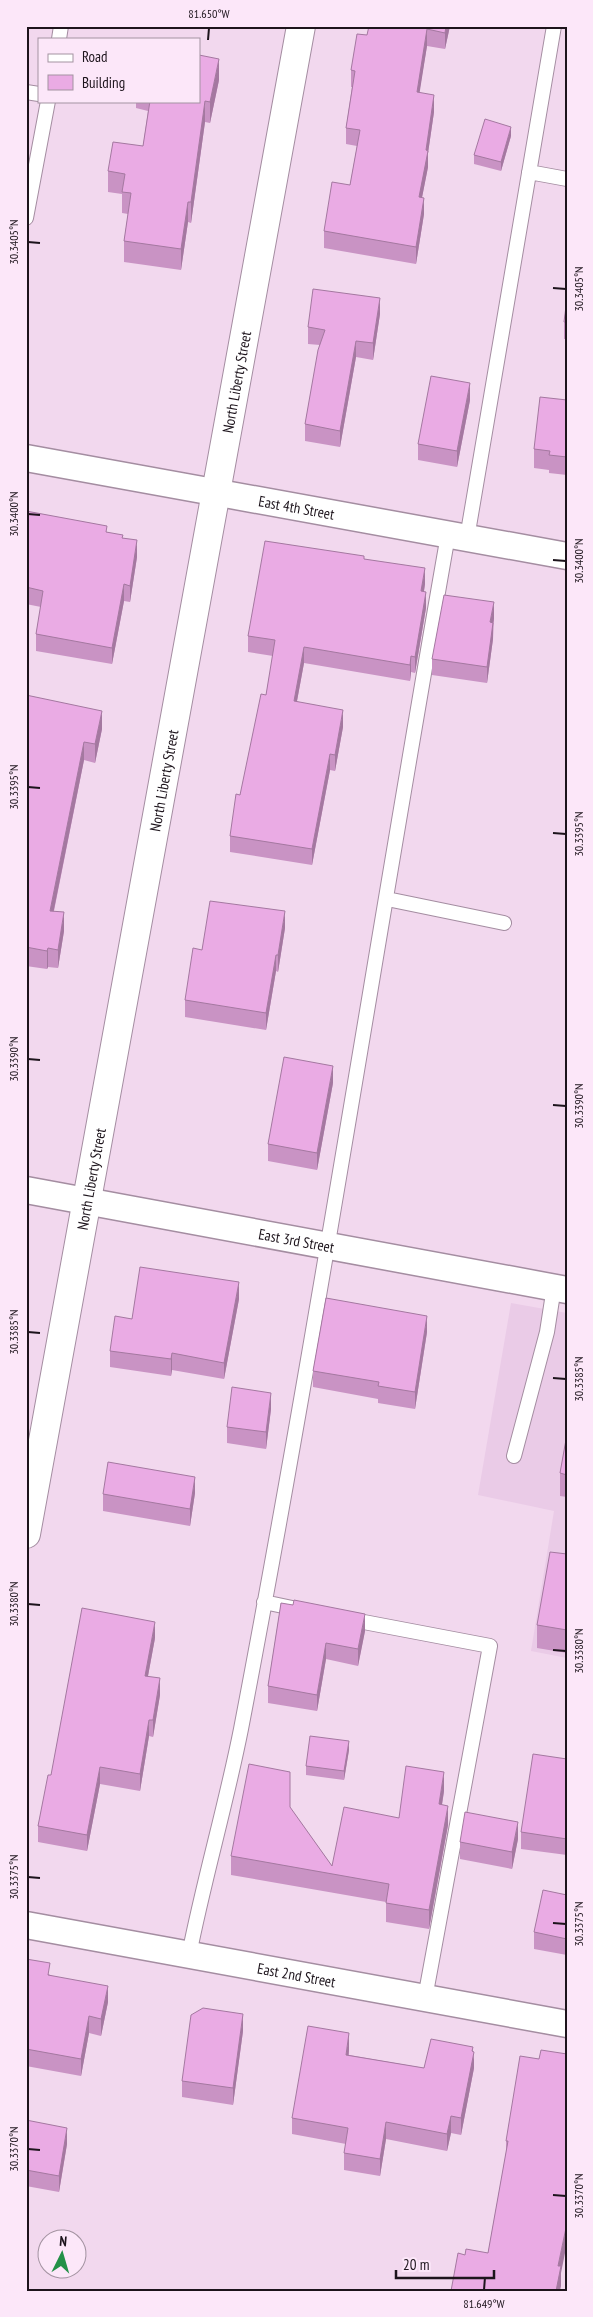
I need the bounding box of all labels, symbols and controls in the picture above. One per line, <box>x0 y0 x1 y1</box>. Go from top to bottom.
text: 81.650°W <box>188 6 230 21</box>
legend <box>38 38 200 102</box>
text: Road <box>82 47 108 66</box>
text: Building <box>82 73 125 92</box>
text: 30.3405°N <box>6 219 21 265</box>
text: 30.3405°N <box>571 266 586 312</box>
street label: North Liberty Street <box>217 330 255 434</box>
text: 30.3400°N <box>6 491 21 537</box>
street label: East 4th Street <box>257 491 336 523</box>
text: 30.3400°N <box>571 538 586 584</box>
street label: North Liberty Street <box>145 728 182 833</box>
text: 30.3395°N <box>6 764 21 810</box>
text: 30.3395°N <box>571 811 586 857</box>
text: 30.3390°N <box>6 1036 21 1082</box>
text: 30.3390°N <box>571 1083 586 1129</box>
street label: North Liberty Street <box>72 1126 109 1231</box>
street label: East 3rd Street <box>257 1224 336 1256</box>
text: 30.3385°N <box>6 1309 21 1355</box>
text: 30.3385°N <box>571 1356 586 1402</box>
text: 30.3380°N <box>6 1581 21 1627</box>
text: 30.3380°N <box>571 1628 586 1674</box>
text: 30.3375°N <box>6 1854 21 1900</box>
text: 30.3375°N <box>571 1901 586 1947</box>
street label: East 2nd Street <box>256 1958 337 1991</box>
text: 30.3370°N <box>6 2126 21 2172</box>
text: 30.3370°N <box>571 2173 586 2219</box>
north arrow <box>38 2230 88 2280</box>
text: N <box>59 2232 68 2250</box>
scale bar <box>396 2247 493 2279</box>
text: 20 m <box>403 2255 429 2274</box>
text: 81.649°W <box>463 2296 505 2311</box>

